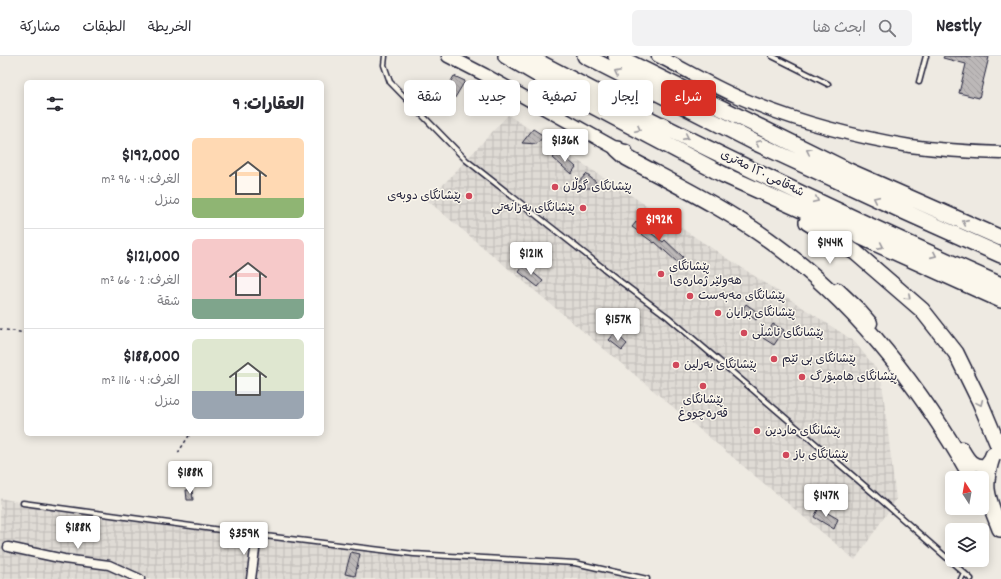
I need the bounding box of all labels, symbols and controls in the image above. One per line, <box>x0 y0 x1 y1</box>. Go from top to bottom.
search box <box>632 10 912 46</box>
text: Nestly <box>936 14 981 41</box>
icon: search <box>876 17 898 39</box>
text: مشاركة <box>20 18 60 38</box>
text: الطبقات <box>82 18 126 38</box>
text: الخريطة <box>148 18 191 38</box>
text: ابحث هنا <box>812 18 866 40</box>
one-way arrow <box>614 70 621 77</box>
chip: شقة <box>404 80 456 116</box>
chip: جديد <box>464 80 520 116</box>
chip: تصفية <box>528 80 590 116</box>
chip: إيجار <box>598 80 653 116</box>
chip: شراء <box>661 80 716 116</box>
icon: filters <box>44 93 66 115</box>
text: العقارات: 9 <box>233 94 304 118</box>
one-way arrow <box>633 124 641 132</box>
pin: $136K <box>537 129 593 163</box>
text: $136K <box>551 132 579 151</box>
one-way arrow <box>682 133 689 140</box>
one-way arrow <box>755 140 763 148</box>
text: $192,000 <box>121 145 180 169</box>
street label: شەقامی ١٢٠ مەتری <box>717 146 807 202</box>
one-way arrow <box>805 148 813 156</box>
icon: home <box>224 154 272 202</box>
text: الغرف: 4 · 96 m² <box>102 171 180 190</box>
place label: پێشانگای گوڵان <box>563 177 632 196</box>
marker: پێشانگای گوڵان <box>550 182 560 192</box>
place label: پێشانگای دوبەی <box>387 188 461 205</box>
marker: پێشانگای دوبەی <box>464 191 474 201</box>
text: منزل <box>154 192 180 211</box>
one-way arrow <box>811 195 819 203</box>
one-way arrow <box>873 196 880 204</box>
place label: پێشانگای بەرانەتی <box>492 200 575 217</box>
marker: پێشانگای بەرانەتی <box>578 203 588 213</box>
pin: $192K <box>631 208 687 242</box>
text: $192K <box>645 211 673 230</box>
one-way arrow <box>962 219 970 227</box>
pin: $144K <box>802 231 858 265</box>
text: $144K <box>817 234 843 253</box>
one-way arrow <box>876 241 884 249</box>
pin: $121K <box>503 242 559 276</box>
text: $121K <box>519 245 543 264</box>
text: $121,000 <box>125 246 180 270</box>
one-way arrow <box>929 250 937 258</box>
icon: home <box>224 255 272 303</box>
place label: پێشانگای هەولێر ژمارەی١ <box>669 259 742 290</box>
marker: پێشانگای هەولێر ژمارەی١ <box>656 269 666 279</box>
text: الغرف: 2 · 66 m² <box>101 272 180 291</box>
place label: پێشانگای مەبەست <box>698 288 785 305</box>
marker: پێشانگای مەبەست <box>685 291 695 301</box>
one-way arrow <box>903 292 910 299</box>
text: شقة <box>157 293 180 312</box>
place label: پێشانگای برایان <box>726 305 795 322</box>
pin: $157K <box>590 308 646 342</box>
marker: پێشانگای برایان <box>713 308 723 318</box>
text: $157K <box>605 311 631 330</box>
place label: پێشانگای ئاشڵی <box>752 323 823 342</box>
marker: پێشانگای ئاشڵی <box>739 328 749 338</box>
text: $188,000 <box>123 346 180 370</box>
place label: پێشانگای بی ئێم <box>782 351 856 368</box>
marker: پێشانگای بی ئێم <box>769 354 779 364</box>
icon: home <box>224 355 272 403</box>
place label: پێشانگای بەرلین <box>684 357 757 374</box>
marker: پێشانگای بەرلین <box>671 360 681 370</box>
place label: پێشانگای هامبۆرگ <box>810 369 897 386</box>
text: الغرف: 4 · 116 m² <box>102 372 180 391</box>
marker: پێشانگای هامبۆرگ <box>797 372 807 382</box>
marker: پێشانگای قەرەچووغ <box>698 381 708 391</box>
place label: پێشانگای قەرەچووغ <box>678 392 728 423</box>
text: منزل <box>154 393 180 412</box>
one-way arrow <box>975 399 983 407</box>
place label: پێشانگای ماردين <box>765 423 840 440</box>
marker: پێشانگای ماردين <box>752 426 762 436</box>
place label: پێشانگای باز <box>793 447 849 464</box>
marker: پێشانگای باز <box>781 450 791 460</box>
pin: $188K <box>162 461 218 495</box>
text: $188K <box>177 464 203 483</box>
north arrow <box>945 471 989 515</box>
map controls <box>945 471 989 567</box>
pin: $147K <box>798 484 854 518</box>
text: $147K <box>813 487 839 506</box>
pin: $188K <box>50 516 106 550</box>
text: $188K <box>65 519 91 538</box>
pin: $359K <box>216 522 272 556</box>
button: layers <box>945 523 989 567</box>
text: $359K <box>229 525 259 544</box>

